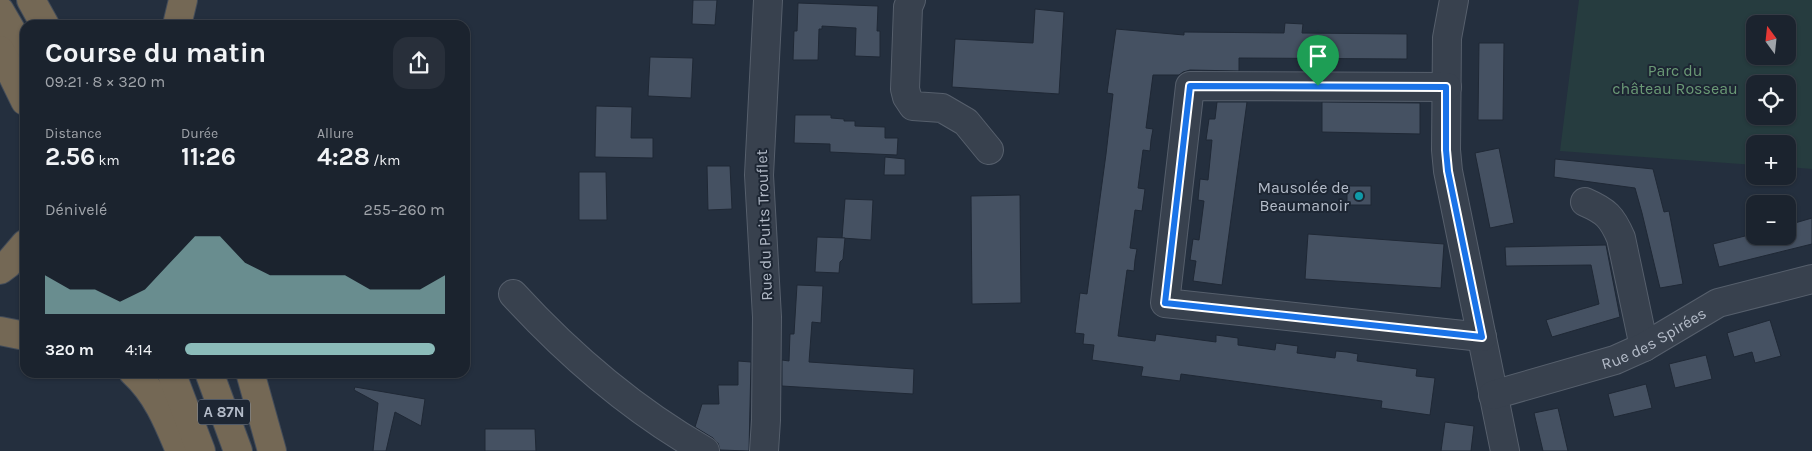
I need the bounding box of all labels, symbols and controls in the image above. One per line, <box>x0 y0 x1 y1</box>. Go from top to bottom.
north arrow <box>1746 15 1796 65</box>
map controls <box>1746 15 1796 245</box>
pin <box>1297 35 1339 86</box>
text: Course du matin <box>45 36 266 69</box>
button: share <box>393 37 445 89</box>
icon: arrive <box>1304 42 1332 70</box>
park label: Parc du château Rosseau <box>1612 61 1738 98</box>
text: 09:21 · 8 × 320 m <box>45 72 165 91</box>
button: locate <box>1746 75 1796 125</box>
text: Distance <box>45 125 102 142</box>
text: Durée <box>181 125 218 142</box>
text: Allure <box>317 125 354 142</box>
button: + <box>1746 135 1796 185</box>
text: 2.56 <box>45 142 95 171</box>
text: 11:26 <box>181 142 236 171</box>
text: 4:28 <box>317 142 370 171</box>
street label: Rue du Puits Trouflet <box>752 149 776 301</box>
text: km <box>95 152 120 169</box>
text: /km <box>370 152 400 169</box>
place label: Mausolée de Beaumanoir <box>1257 178 1349 215</box>
marker: Mausolée de Beaumanoir <box>1353 190 1365 202</box>
button: − <box>1746 195 1796 245</box>
text: Dénivelé <box>45 200 107 219</box>
text: 255–260 m <box>363 200 445 219</box>
street label: Rue des Spirées <box>1599 303 1709 373</box>
text: 320 m <box>45 340 94 359</box>
text: 4:14 <box>125 340 152 359</box>
road number: A 87N <box>198 400 250 424</box>

